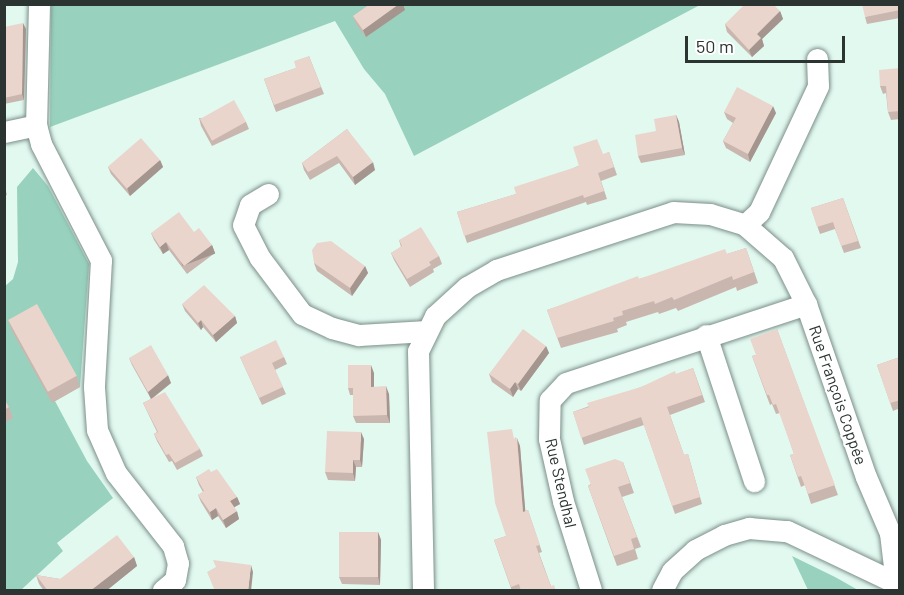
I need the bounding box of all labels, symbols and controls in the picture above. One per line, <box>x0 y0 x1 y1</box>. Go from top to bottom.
scale bar <box>688 24 848 62</box>
text: 50 m <box>696 35 734 57</box>
street label: Rue François Coppée <box>805 323 871 467</box>
street label: Rue Stendhal <box>541 436 581 530</box>

